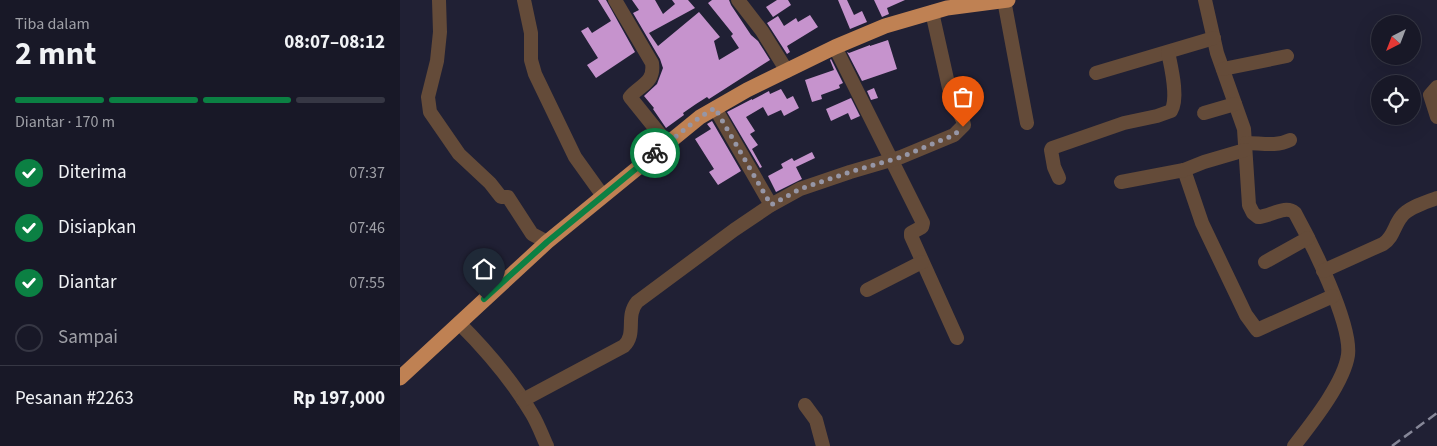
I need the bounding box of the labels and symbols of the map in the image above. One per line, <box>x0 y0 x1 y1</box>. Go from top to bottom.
north arrow <box>1371 15 1421 65</box>
pin <box>942 76 984 127</box>
courier <box>630 128 680 178</box>
pin <box>463 248 505 299</box>

